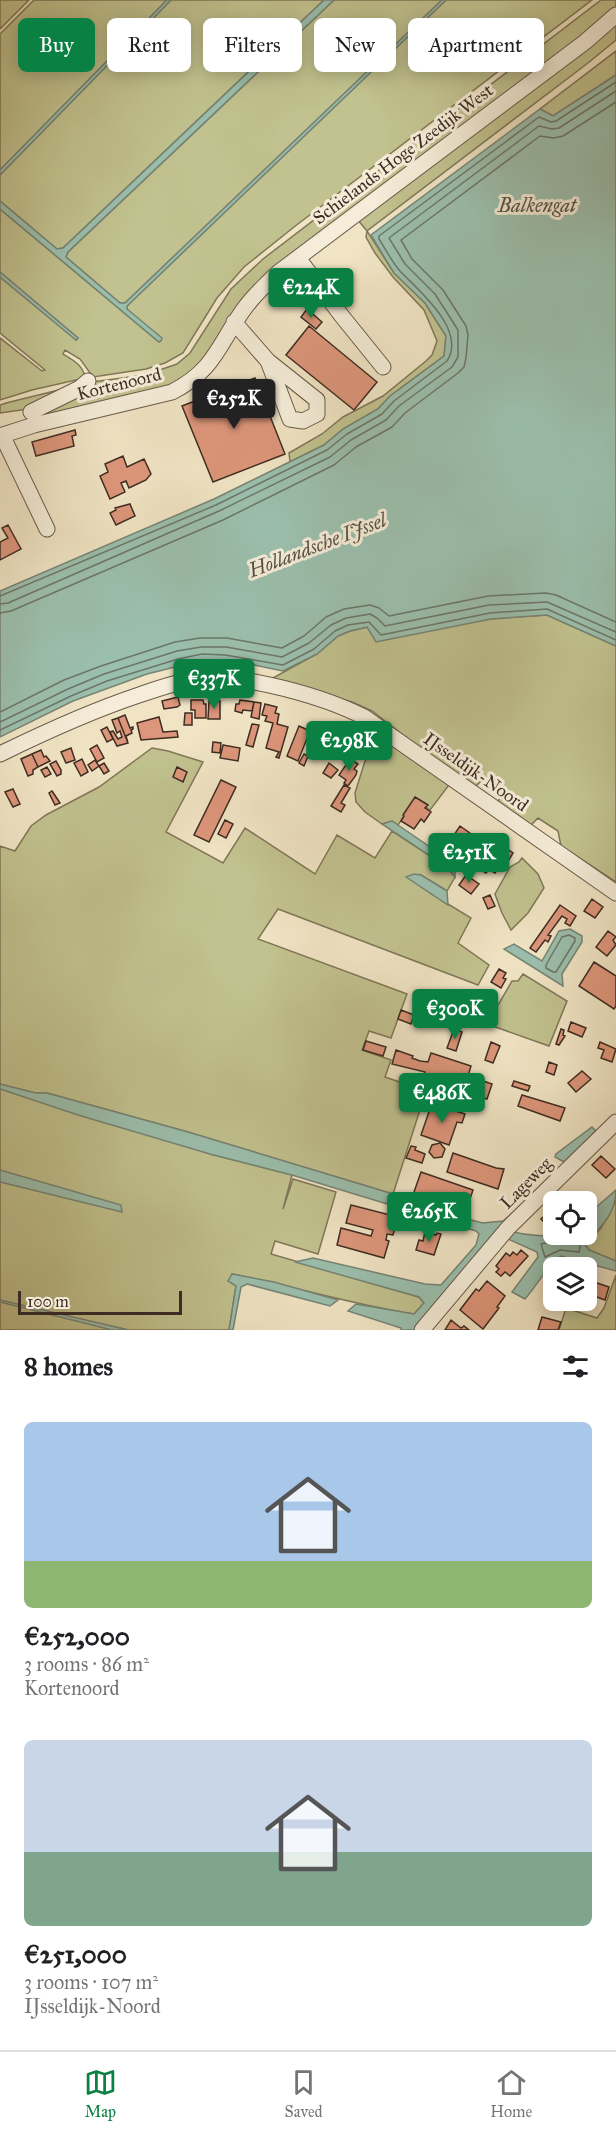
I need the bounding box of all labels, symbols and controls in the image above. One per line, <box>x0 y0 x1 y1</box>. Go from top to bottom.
chip: Buy <box>18 18 95 72</box>
chip: Rent <box>107 18 191 72</box>
chip: Filters <box>203 18 302 72</box>
chip: New <box>314 18 396 72</box>
chip: Apartment <box>408 18 544 72</box>
street label: Schielands Hoge Zeedijk West <box>309 79 499 230</box>
water label: Balkengat <box>497 193 578 217</box>
pin: €224K <box>269 268 353 319</box>
text: €224K <box>282 275 340 299</box>
street label: Kortenoord <box>75 363 163 405</box>
pin: €252K <box>192 379 276 430</box>
text: €252K <box>206 386 262 410</box>
water label: Hollandsche IJssel <box>244 507 391 583</box>
pin: €337K <box>172 659 256 710</box>
text: €337K <box>188 666 241 690</box>
pin: €298K <box>307 721 391 772</box>
text: €298K <box>320 728 378 752</box>
street label: IJsseldijk-Noord <box>419 728 533 817</box>
pin: €251K <box>427 833 511 884</box>
text: €251K <box>442 840 496 864</box>
pin: €300K <box>413 989 497 1040</box>
text: €300K <box>426 996 484 1020</box>
pin: €486K <box>400 1073 484 1124</box>
text: €486K <box>413 1080 471 1104</box>
street label: Lageweg <box>495 1152 558 1214</box>
map controls <box>543 1191 597 1311</box>
button: locate <box>543 1191 597 1245</box>
pin: €265K <box>387 1192 471 1243</box>
text: €265K <box>401 1199 457 1223</box>
button: layers <box>543 1257 597 1311</box>
scale bar <box>18 1288 182 1316</box>
text: 100 m <box>27 1292 69 1311</box>
text: 8 homes <box>24 1350 113 1382</box>
icon: filters <box>559 1350 592 1383</box>
icon: home <box>254 1461 362 1569</box>
text: €252,000 <box>24 1620 130 1652</box>
text: 3 rooms · 86 m² <box>24 1652 149 1676</box>
text: Kortenoord <box>24 1676 120 1700</box>
icon: home <box>254 1779 362 1887</box>
text: €251,000 <box>24 1938 127 1970</box>
text: 3 rooms · 107 m² <box>24 1970 158 1994</box>
text: IJsseldijk-Noord <box>24 1994 161 2018</box>
tab: Map <box>84 2066 117 2121</box>
tab: Saved <box>285 2066 323 2121</box>
tab: Home <box>490 2066 532 2121</box>

